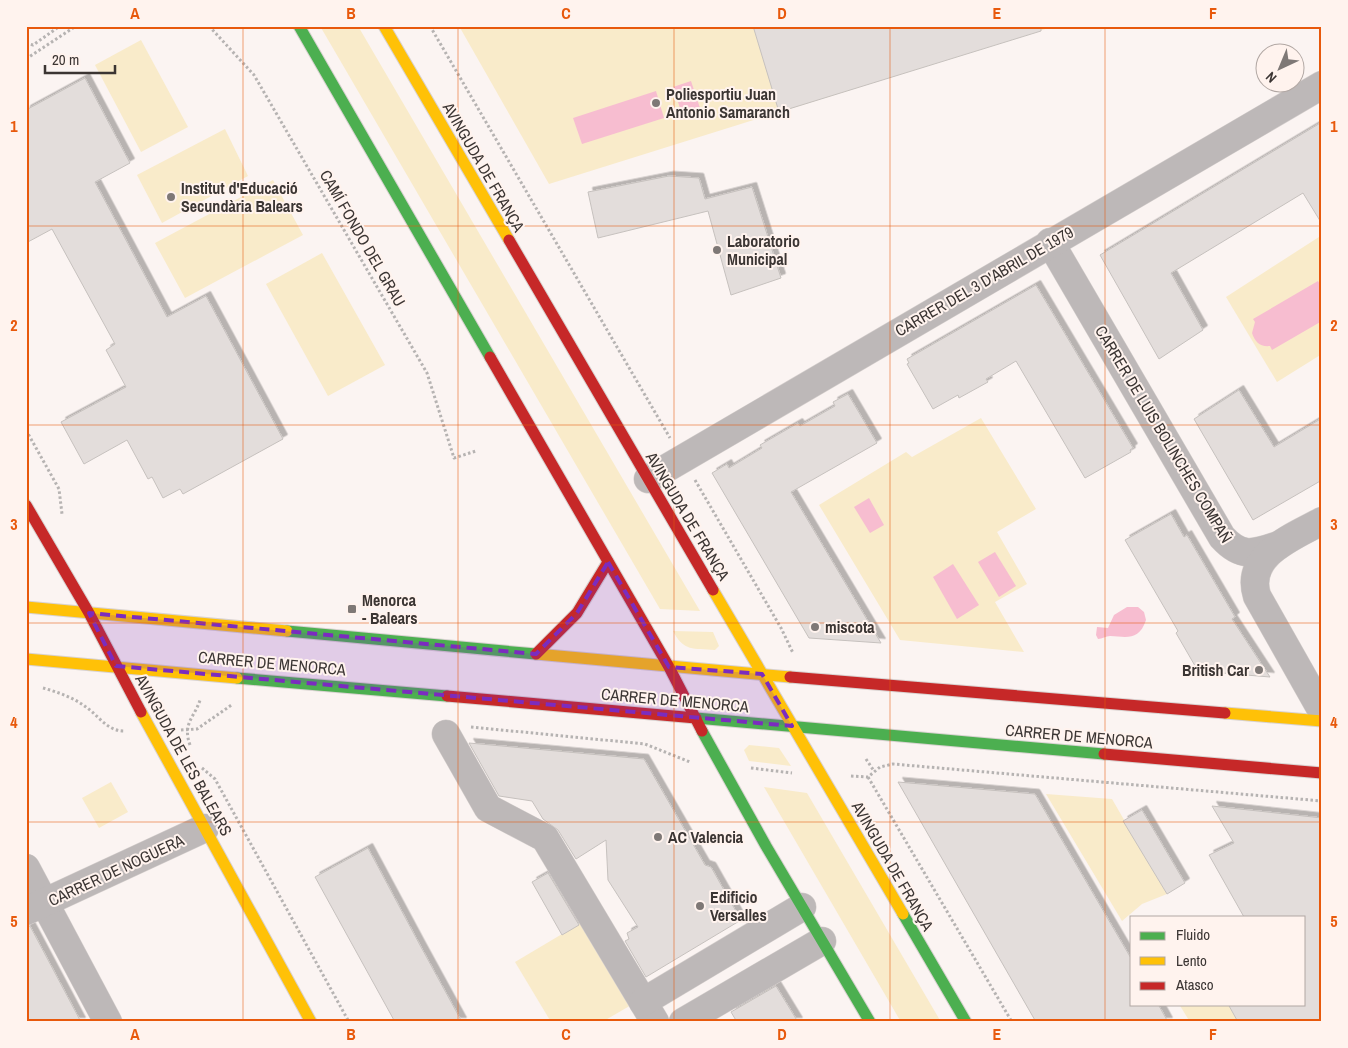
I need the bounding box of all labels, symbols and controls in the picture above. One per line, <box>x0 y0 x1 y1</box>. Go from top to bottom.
text: A <box>130 2 140 24</box>
text: B <box>346 2 356 24</box>
text: C <box>561 2 571 24</box>
text: D <box>777 2 787 24</box>
text: E <box>993 2 1002 24</box>
text: F <box>1209 2 1217 24</box>
scale bar <box>45 42 115 74</box>
north arrow <box>1256 42 1306 92</box>
text: 20 m <box>52 49 79 70</box>
text: N <box>1262 68 1280 87</box>
place label: Poliesportiu Juan Antonio Samaranch <box>666 83 790 123</box>
street label: AVINGUDA DE FRANÇA <box>437 97 530 236</box>
marker: Poliesportiu Juan Antonio Samaranch <box>650 97 662 109</box>
text: 1 <box>10 115 18 137</box>
text: 1 <box>1330 115 1338 137</box>
street label: CAMÍ FONDO DEL GRAU <box>315 166 411 310</box>
place label: Institut d'Educació Secundària Balears <box>181 177 303 217</box>
marker: Institut d'Educació Secundària Balears <box>165 191 177 203</box>
street label: CARRER DEL 3 D'ABRIL DE 1979 <box>891 221 1077 341</box>
place label: Laboratorio Municipal <box>727 230 800 270</box>
marker: Laboratorio Municipal <box>711 244 723 256</box>
text: 2 <box>10 314 18 336</box>
text: 2 <box>1330 314 1338 336</box>
street label: CARRER DE LUIS BOLINCHES COMPAÑ <box>1090 321 1238 547</box>
street label: AVINGUDA DE FRANÇA <box>640 447 735 585</box>
text: 3 <box>10 513 18 535</box>
text: 3 <box>1330 513 1338 535</box>
place label: Menorca - Balears <box>362 589 417 629</box>
marker: Menorca - Balears <box>346 603 358 615</box>
place label: miscota <box>825 616 875 638</box>
marker: miscota <box>809 621 821 633</box>
street label: CARRER DE MENORCA <box>197 646 347 680</box>
place label: British Car <box>1182 659 1250 681</box>
marker: British Car <box>1253 664 1265 676</box>
street label: AVINGUDA DE LES BALEARS <box>130 669 238 840</box>
street label: CARRER DE MENORCA <box>600 683 750 717</box>
text: 4 <box>10 711 18 733</box>
text: 4 <box>1330 711 1338 733</box>
street label: CARRER DE MENORCA <box>1004 719 1154 753</box>
street label: AVINGUDA DE FRANÇA <box>846 796 939 935</box>
place label: AC Valencia <box>668 826 744 848</box>
street label: CARRER DE NOGUERA <box>45 829 188 911</box>
marker: AC Valencia <box>652 831 664 843</box>
place label: Edificio Versalles <box>710 886 767 926</box>
marker: Edificio Versalles <box>694 900 706 912</box>
text: 5 <box>10 910 18 932</box>
text: 5 <box>1330 910 1338 932</box>
legend <box>1130 916 1306 1006</box>
text: Fluido <box>1176 924 1210 945</box>
text: Lento <box>1176 950 1207 971</box>
text: Atasco <box>1175 974 1214 995</box>
text: A <box>130 1023 140 1045</box>
text: B <box>346 1023 356 1045</box>
text: C <box>561 1023 571 1045</box>
text: D <box>777 1023 787 1045</box>
text: E <box>993 1023 1002 1045</box>
text: F <box>1209 1023 1217 1045</box>

